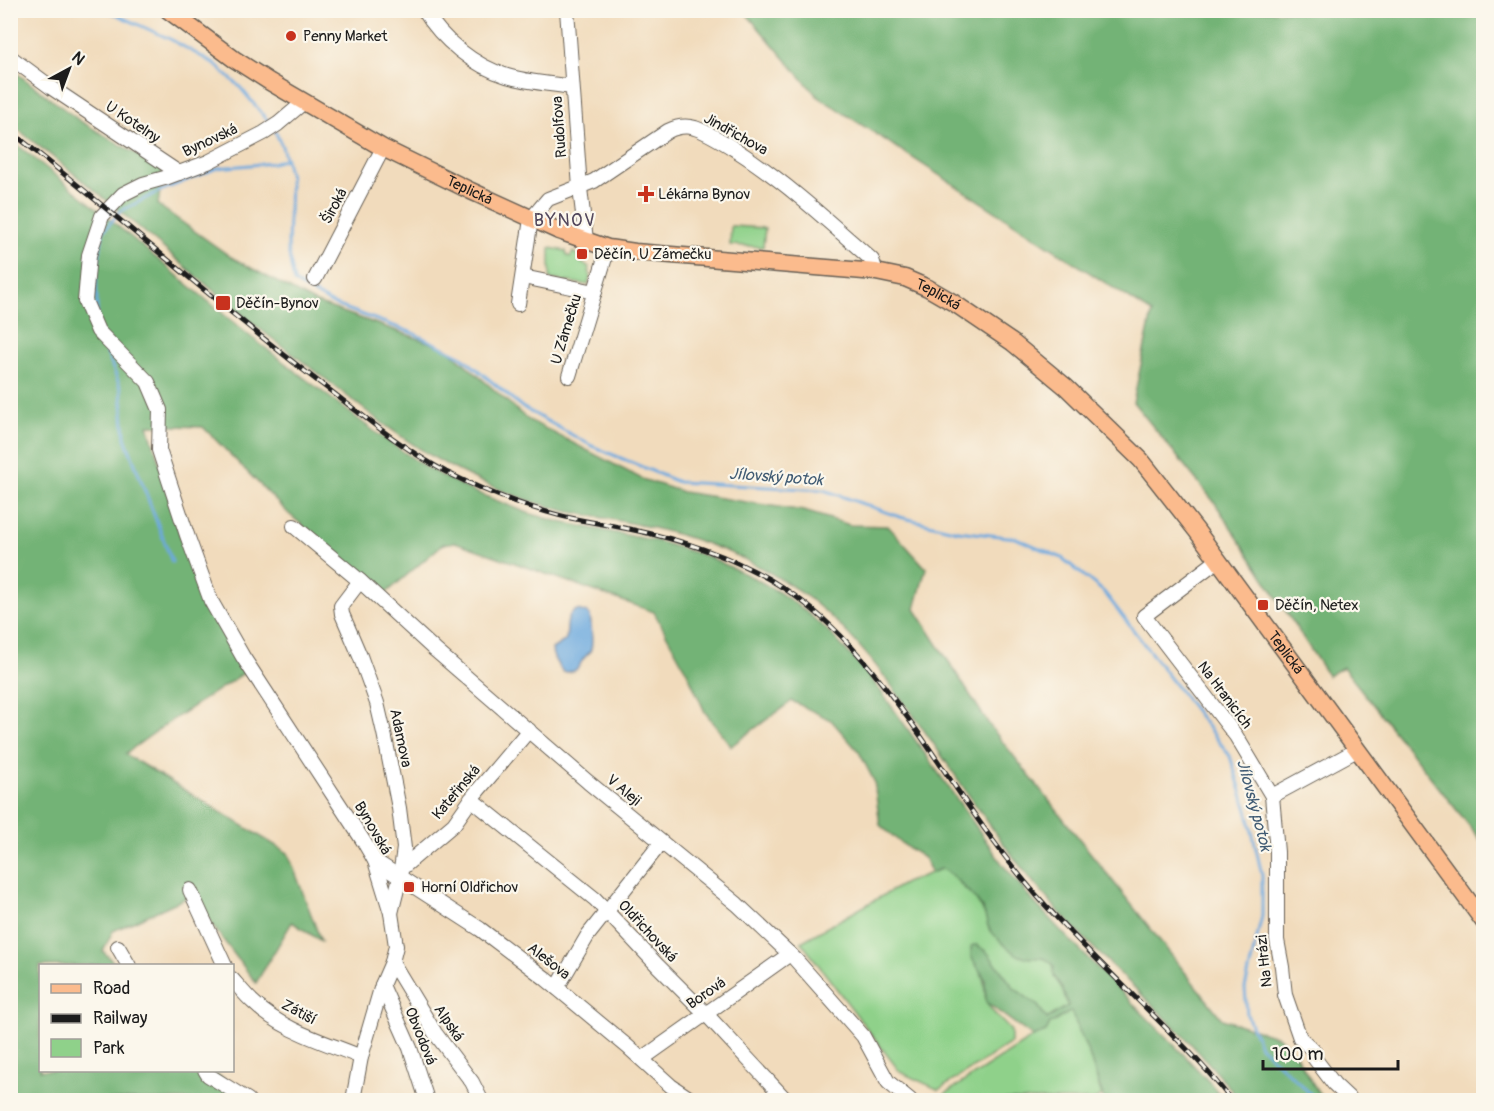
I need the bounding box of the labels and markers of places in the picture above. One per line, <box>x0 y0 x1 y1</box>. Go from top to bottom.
place label: Penny Market <box>303 27 388 46</box>
marker: Penny Market <box>284 29 298 43</box>
place label: Lékárna Bynov <box>658 185 751 204</box>
marker: Lékárna Bynov <box>639 187 653 201</box>
place label: Děčín, U Zámečku <box>594 245 712 264</box>
marker: Děčín, U Zámečku <box>575 247 589 261</box>
marker: Děčín-Bynov <box>214 294 232 312</box>
place label: Děčín-Bynov <box>236 294 319 313</box>
place label: Děčín, Netex <box>1275 596 1358 615</box>
marker: Děčín, Netex <box>1256 598 1270 612</box>
place label: Horní Oldřichov <box>421 878 519 897</box>
marker: Horní Oldřichov <box>402 880 416 894</box>

